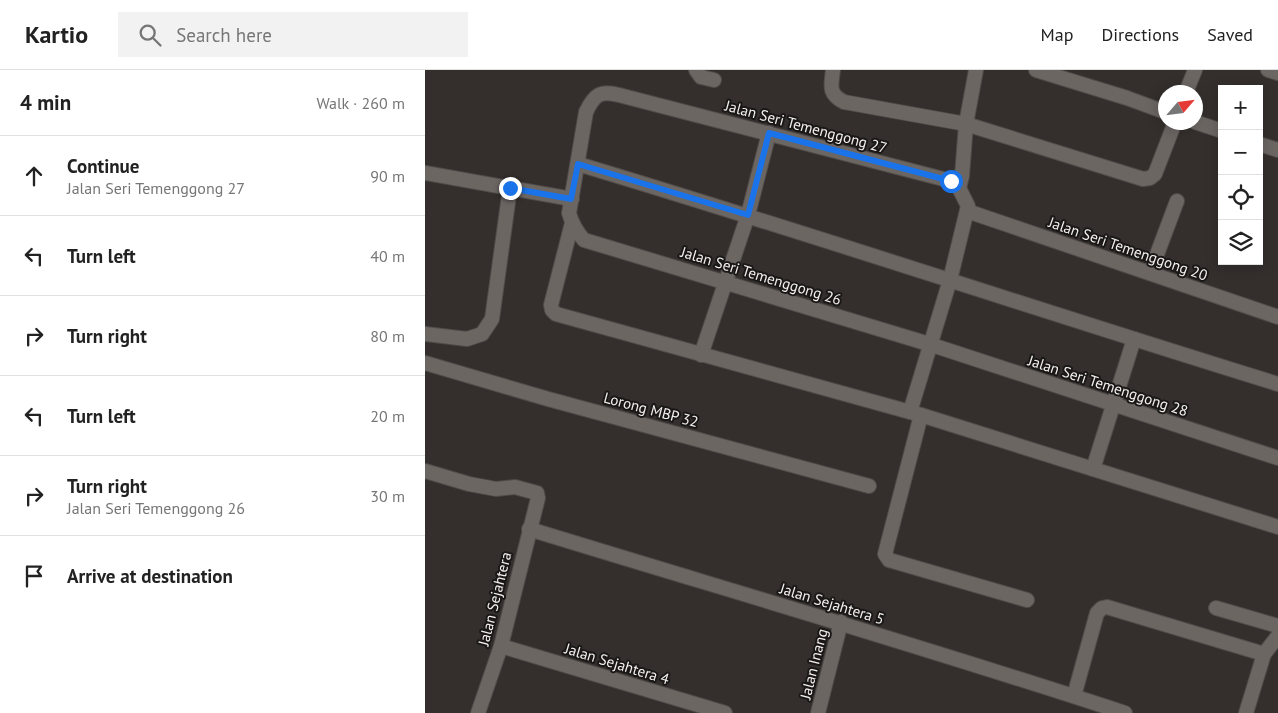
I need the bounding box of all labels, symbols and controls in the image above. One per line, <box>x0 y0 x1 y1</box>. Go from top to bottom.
search box <box>118 12 468 57</box>
text: Kartio <box>25 19 88 50</box>
icon: search <box>136 21 164 49</box>
text: Search here <box>176 23 272 47</box>
text: Map <box>1041 23 1073 46</box>
text: Directions <box>1101 23 1179 46</box>
text: Saved <box>1207 23 1253 46</box>
north arrow <box>1158 85 1203 130</box>
map controls <box>1218 85 1263 265</box>
button: + <box>1218 85 1263 130</box>
text: 4 min <box>20 89 71 116</box>
text: Walk · 260 m <box>316 93 405 113</box>
street label: Jalan Seri Temenggong 27 <box>722 95 889 157</box>
button: − <box>1218 130 1263 175</box>
text: Continue <box>67 154 139 178</box>
icon: ahead <box>20 162 48 190</box>
text: 90 m <box>370 166 405 186</box>
route start <box>940 170 963 193</box>
button: locate <box>1218 175 1263 220</box>
route end <box>499 177 522 200</box>
text: Jalan Seri Temenggong 27 <box>67 178 245 198</box>
street label: Jalan Seri Temenggong 20 <box>1045 212 1210 285</box>
button: layers <box>1218 220 1263 265</box>
icon: left <box>20 242 48 270</box>
street label: Jalan Seri Temenggong 26 <box>678 242 844 309</box>
text: Turn left <box>67 244 136 268</box>
text: 40 m <box>370 246 405 266</box>
icon: right <box>20 322 48 350</box>
text: Turn right <box>67 324 147 348</box>
text: 80 m <box>370 326 405 346</box>
street label: Jalan Seri Temenggong 28 <box>1025 350 1190 420</box>
street label: Lorong MBP 32 <box>602 388 700 431</box>
icon: left <box>20 402 48 430</box>
text: Turn left <box>67 404 136 428</box>
text: 20 m <box>370 406 405 426</box>
text: Turn right <box>67 474 147 498</box>
icon: right <box>20 482 48 510</box>
text: 30 m <box>370 486 405 506</box>
text: Jalan Seri Temenggong 26 <box>67 498 245 518</box>
street label: Jalan Sejahtera <box>473 550 515 649</box>
icon: arrive <box>20 562 48 590</box>
text: Arrive at destination <box>67 564 233 588</box>
street label: Jalan Sejahtera 5 <box>777 578 887 628</box>
street label: Jalan Inang <box>795 627 831 702</box>
street label: Jalan Sejahtera 4 <box>562 638 672 688</box>

